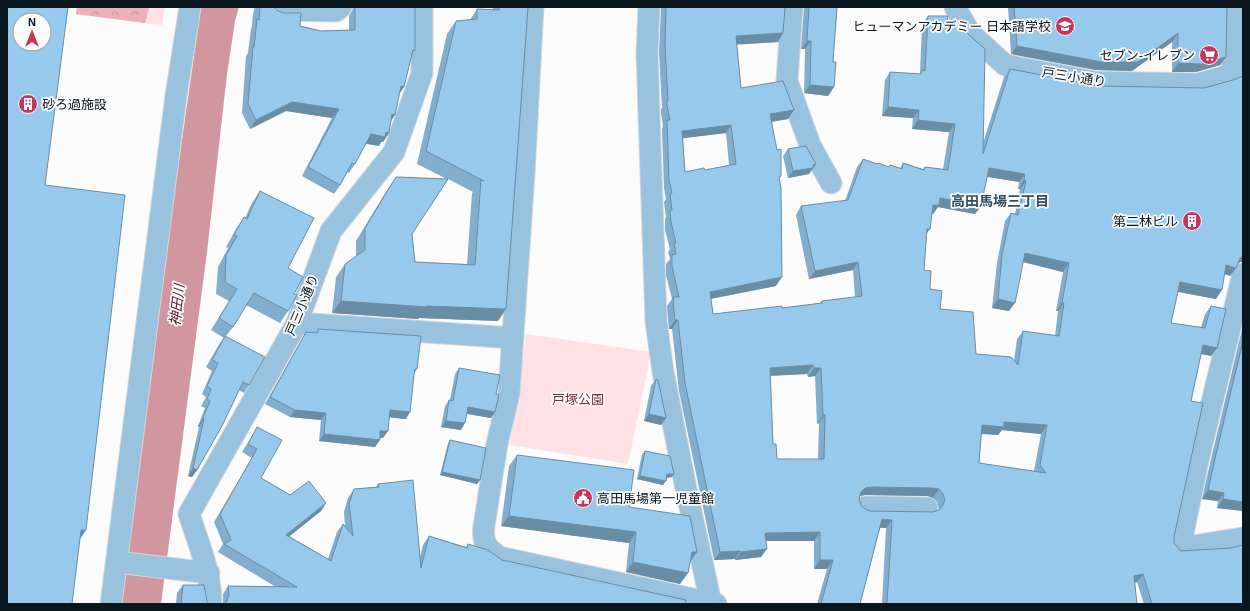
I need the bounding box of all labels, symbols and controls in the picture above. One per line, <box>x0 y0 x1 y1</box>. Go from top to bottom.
north arrow <box>12 12 52 52</box>
school or university icon: ヒューマンアカデミー 日本語学校 <box>1054 15 1076 37</box>
text: N <box>28 16 36 28</box>
place label: ヒューマンアカデミー 日本語学校 <box>852 19 1051 34</box>
supermarket icon: セブン-イレブン <box>1198 44 1220 66</box>
place label: セブン-イレブン <box>1100 48 1195 63</box>
street label: 戸三小通り <box>1041 65 1107 89</box>
building icon: 砂ろ過施設 <box>17 93 39 115</box>
place label: 砂ろ過施設 <box>42 97 107 112</box>
district label: 高田馬場三丁目 <box>951 193 1049 209</box>
building icon: 第二林ビル <box>1181 210 1203 232</box>
place label: 第二林ビル <box>1113 214 1178 229</box>
street label: 戸三小通り <box>282 272 322 338</box>
water label: 神田川 <box>167 281 188 327</box>
park label: 戸塚公園 <box>552 392 604 407</box>
public building icon: 高田馬場第一児童館 <box>572 487 594 509</box>
place label: 高田馬場第一児童館 <box>597 491 714 506</box>

